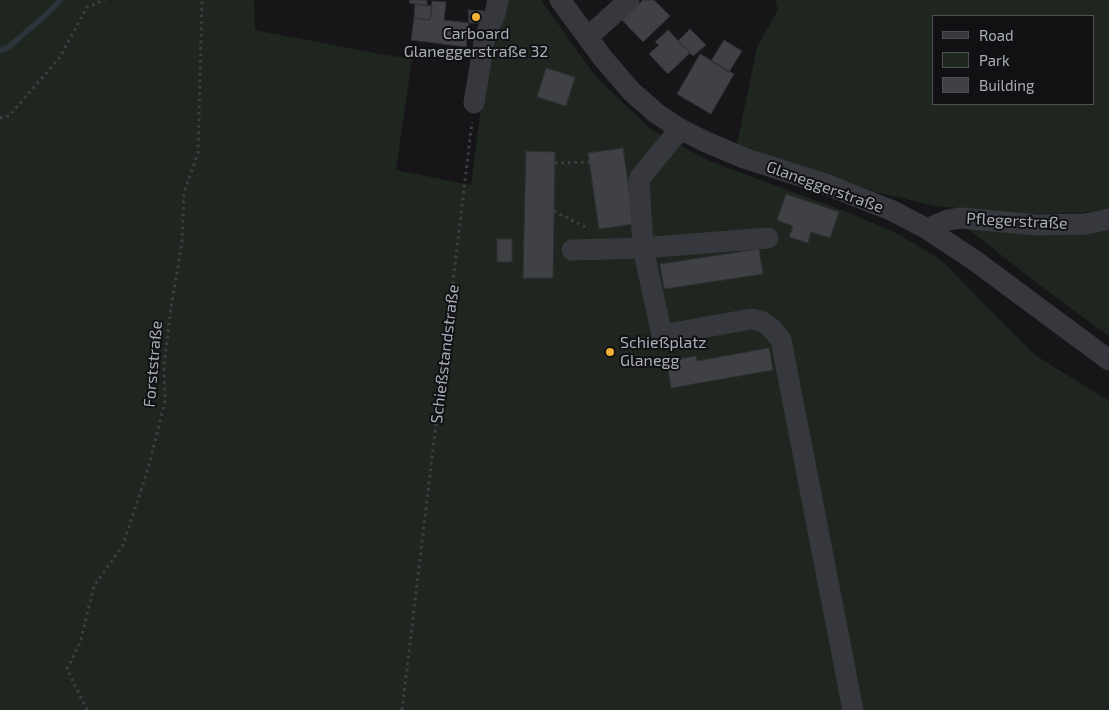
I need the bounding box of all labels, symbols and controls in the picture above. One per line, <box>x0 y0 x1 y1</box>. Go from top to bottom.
marker: Carboard Glaneggerstraße 32 <box>470 11 482 23</box>
legend <box>932 15 1094 105</box>
place label: Carboard Glaneggerstraße 32 <box>404 24 548 62</box>
text: Road <box>979 26 1014 44</box>
text: Park <box>979 51 1010 69</box>
text: Building <box>979 76 1034 94</box>
street label: Glaneggerstraße <box>764 157 886 217</box>
street label: Pflegerstraße <box>966 209 1068 233</box>
street label: Schießstandstraße <box>427 283 463 425</box>
street label: Forststraße <box>140 320 166 408</box>
place label: Schießplatz Glanegg <box>620 333 707 371</box>
marker: Schießplatz Glanegg <box>604 346 616 358</box>

